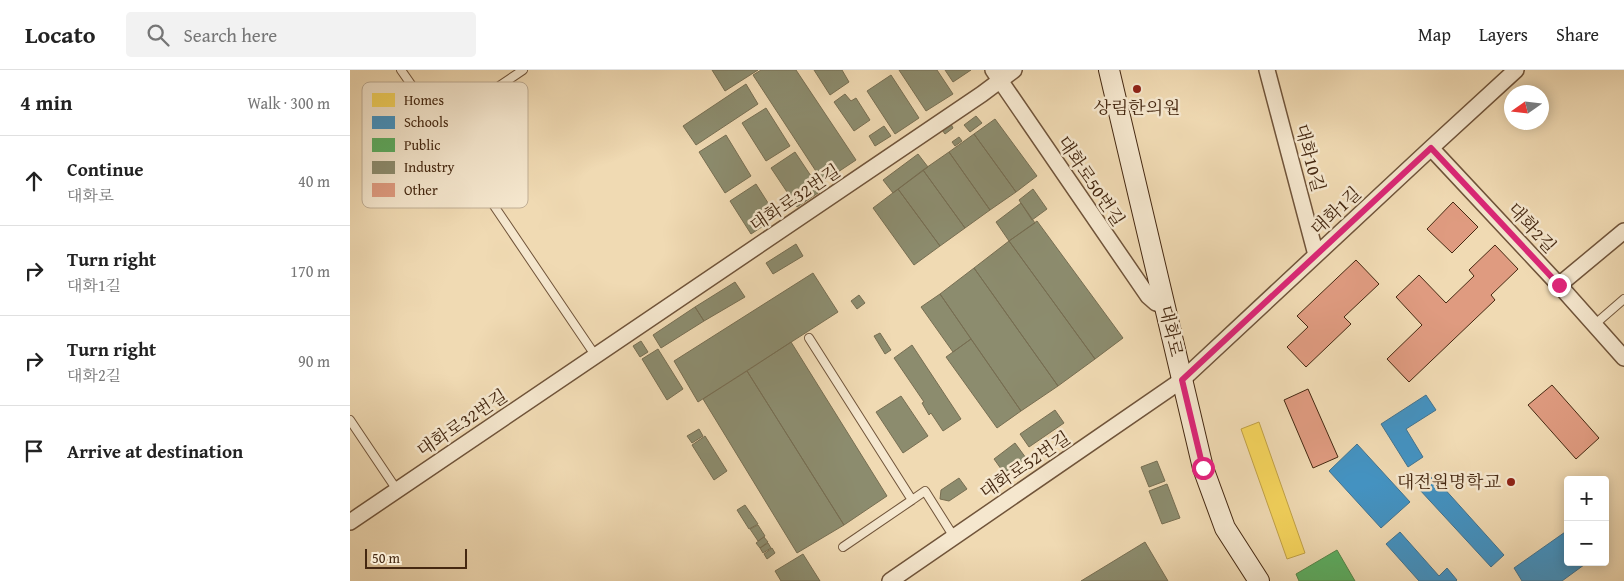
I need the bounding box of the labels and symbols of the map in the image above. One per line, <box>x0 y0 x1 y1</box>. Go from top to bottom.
legend <box>362 82 528 208</box>
marker: 상림한의원 <box>1131 83 1143 95</box>
north arrow <box>1504 85 1549 130</box>
text: Homes <box>404 90 444 110</box>
place label: 상림한의원 <box>1094 94 1180 121</box>
text: Schools <box>404 112 448 132</box>
street label: 대화10길 <box>1288 121 1333 195</box>
street label: 대화로50번길 <box>1051 130 1132 231</box>
text: Public <box>404 135 440 155</box>
text: Industry <box>404 157 454 177</box>
street label: 대화로32번길 <box>744 157 845 238</box>
text: Other <box>404 180 438 200</box>
street label: 대화1길 <box>1304 180 1367 241</box>
street label: 대화2길 <box>1502 196 1563 259</box>
route end <box>1548 274 1571 297</box>
street label: 대화로 <box>1152 302 1191 359</box>
street label: 대화로32번길 <box>411 382 512 463</box>
street label: 대화로52번길 <box>974 424 1075 505</box>
route start <box>1192 457 1215 480</box>
place label: 대전원명학교 <box>1397 468 1502 495</box>
marker: 대전원명학교 <box>1505 476 1517 488</box>
scale bar <box>365 546 468 569</box>

